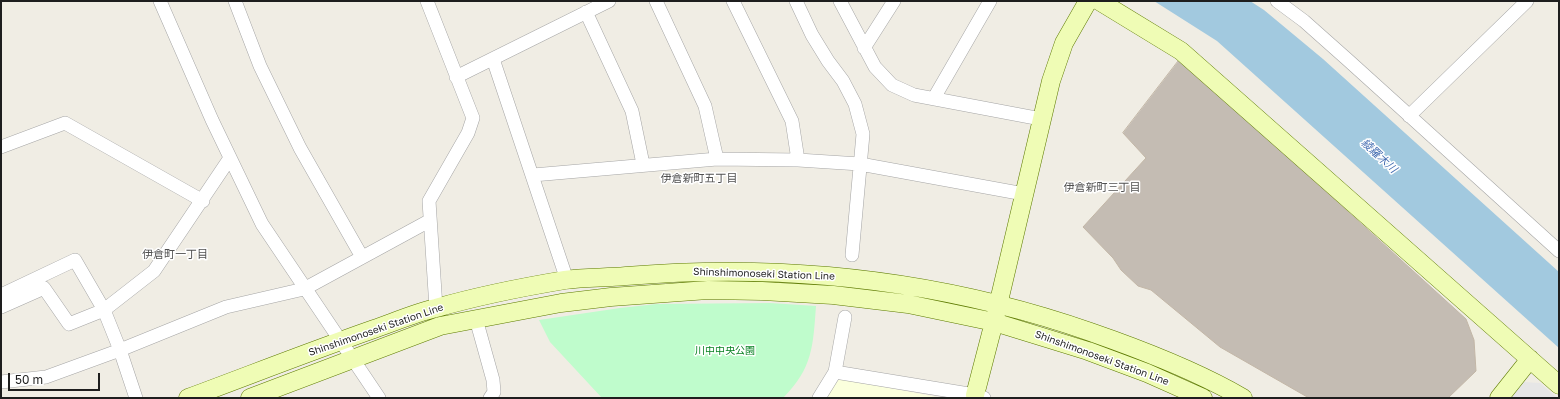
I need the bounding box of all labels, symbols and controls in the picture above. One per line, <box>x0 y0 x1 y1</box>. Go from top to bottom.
water label: 綾羅木川 <box>1358 136 1400 176</box>
district label: 伊倉新町五丁目 <box>661 172 737 186</box>
district label: 伊倉新町三丁目 <box>1064 181 1140 195</box>
district label: 伊倉町一丁目 <box>142 248 208 262</box>
street label: Shinshimonoseki Station Line <box>693 266 835 282</box>
street label: Shinshimonoseki Station Line <box>307 301 445 359</box>
street label: Shinshimonoseki Station Line <box>1033 328 1171 388</box>
park label: 川中中央公園 <box>695 345 755 357</box>
scale bar <box>10 365 102 391</box>
text: 50 m <box>15 372 43 387</box>

